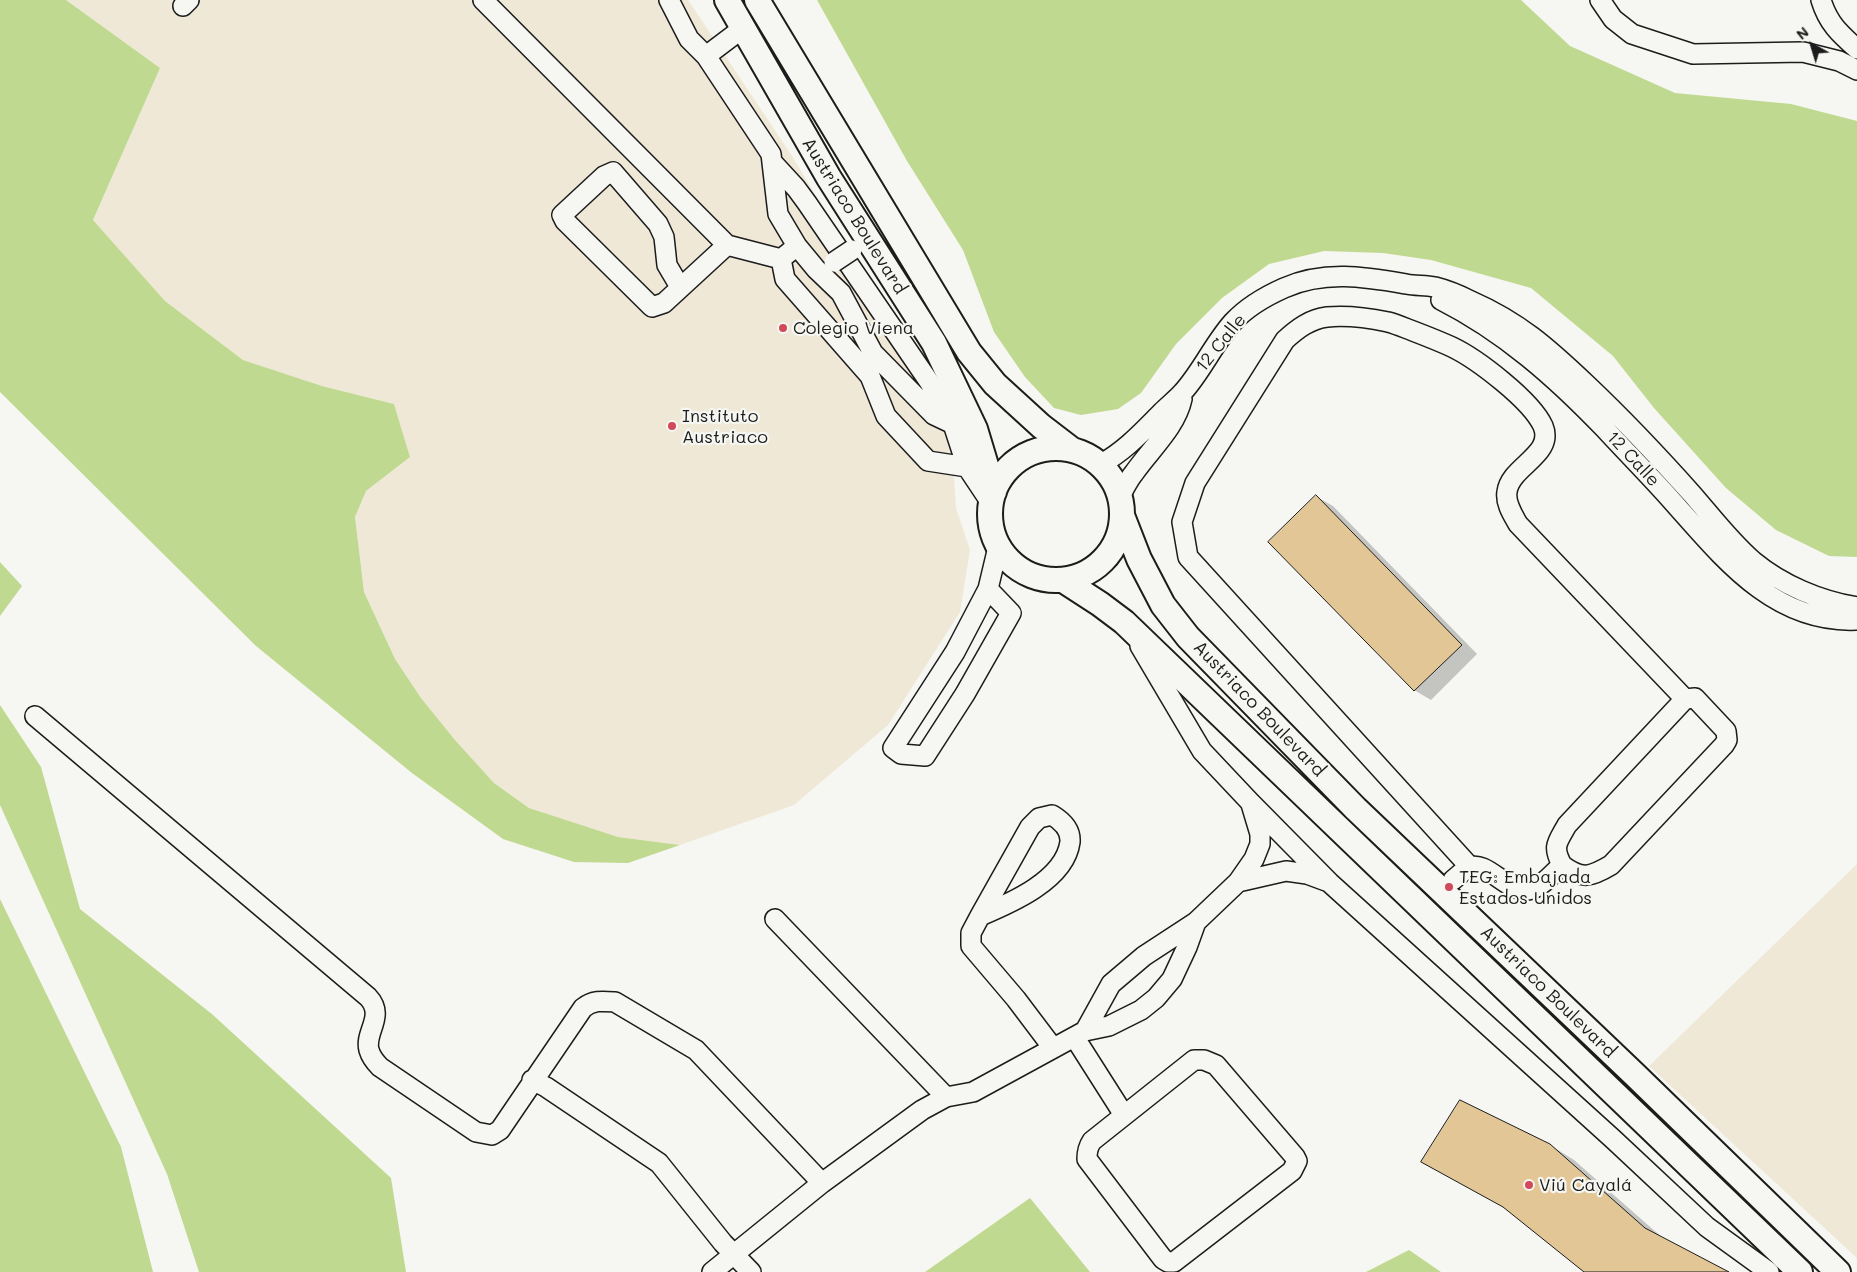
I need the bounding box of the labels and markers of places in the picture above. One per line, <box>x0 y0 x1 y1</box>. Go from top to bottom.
place label: Colegio Viena <box>793 317 914 339</box>
marker: Colegio Viena <box>777 322 789 334</box>
place label: Instituto Austriaco <box>682 405 768 448</box>
marker: Instituto Austriaco <box>666 420 678 432</box>
place label: TEG: Embajada Estados Unidos <box>1459 866 1592 909</box>
marker: TEG: Embajada Estados Unidos <box>1443 881 1455 893</box>
place label: Viú Cayalá <box>1539 1174 1632 1196</box>
marker: Viú Cayalá <box>1523 1179 1535 1191</box>

